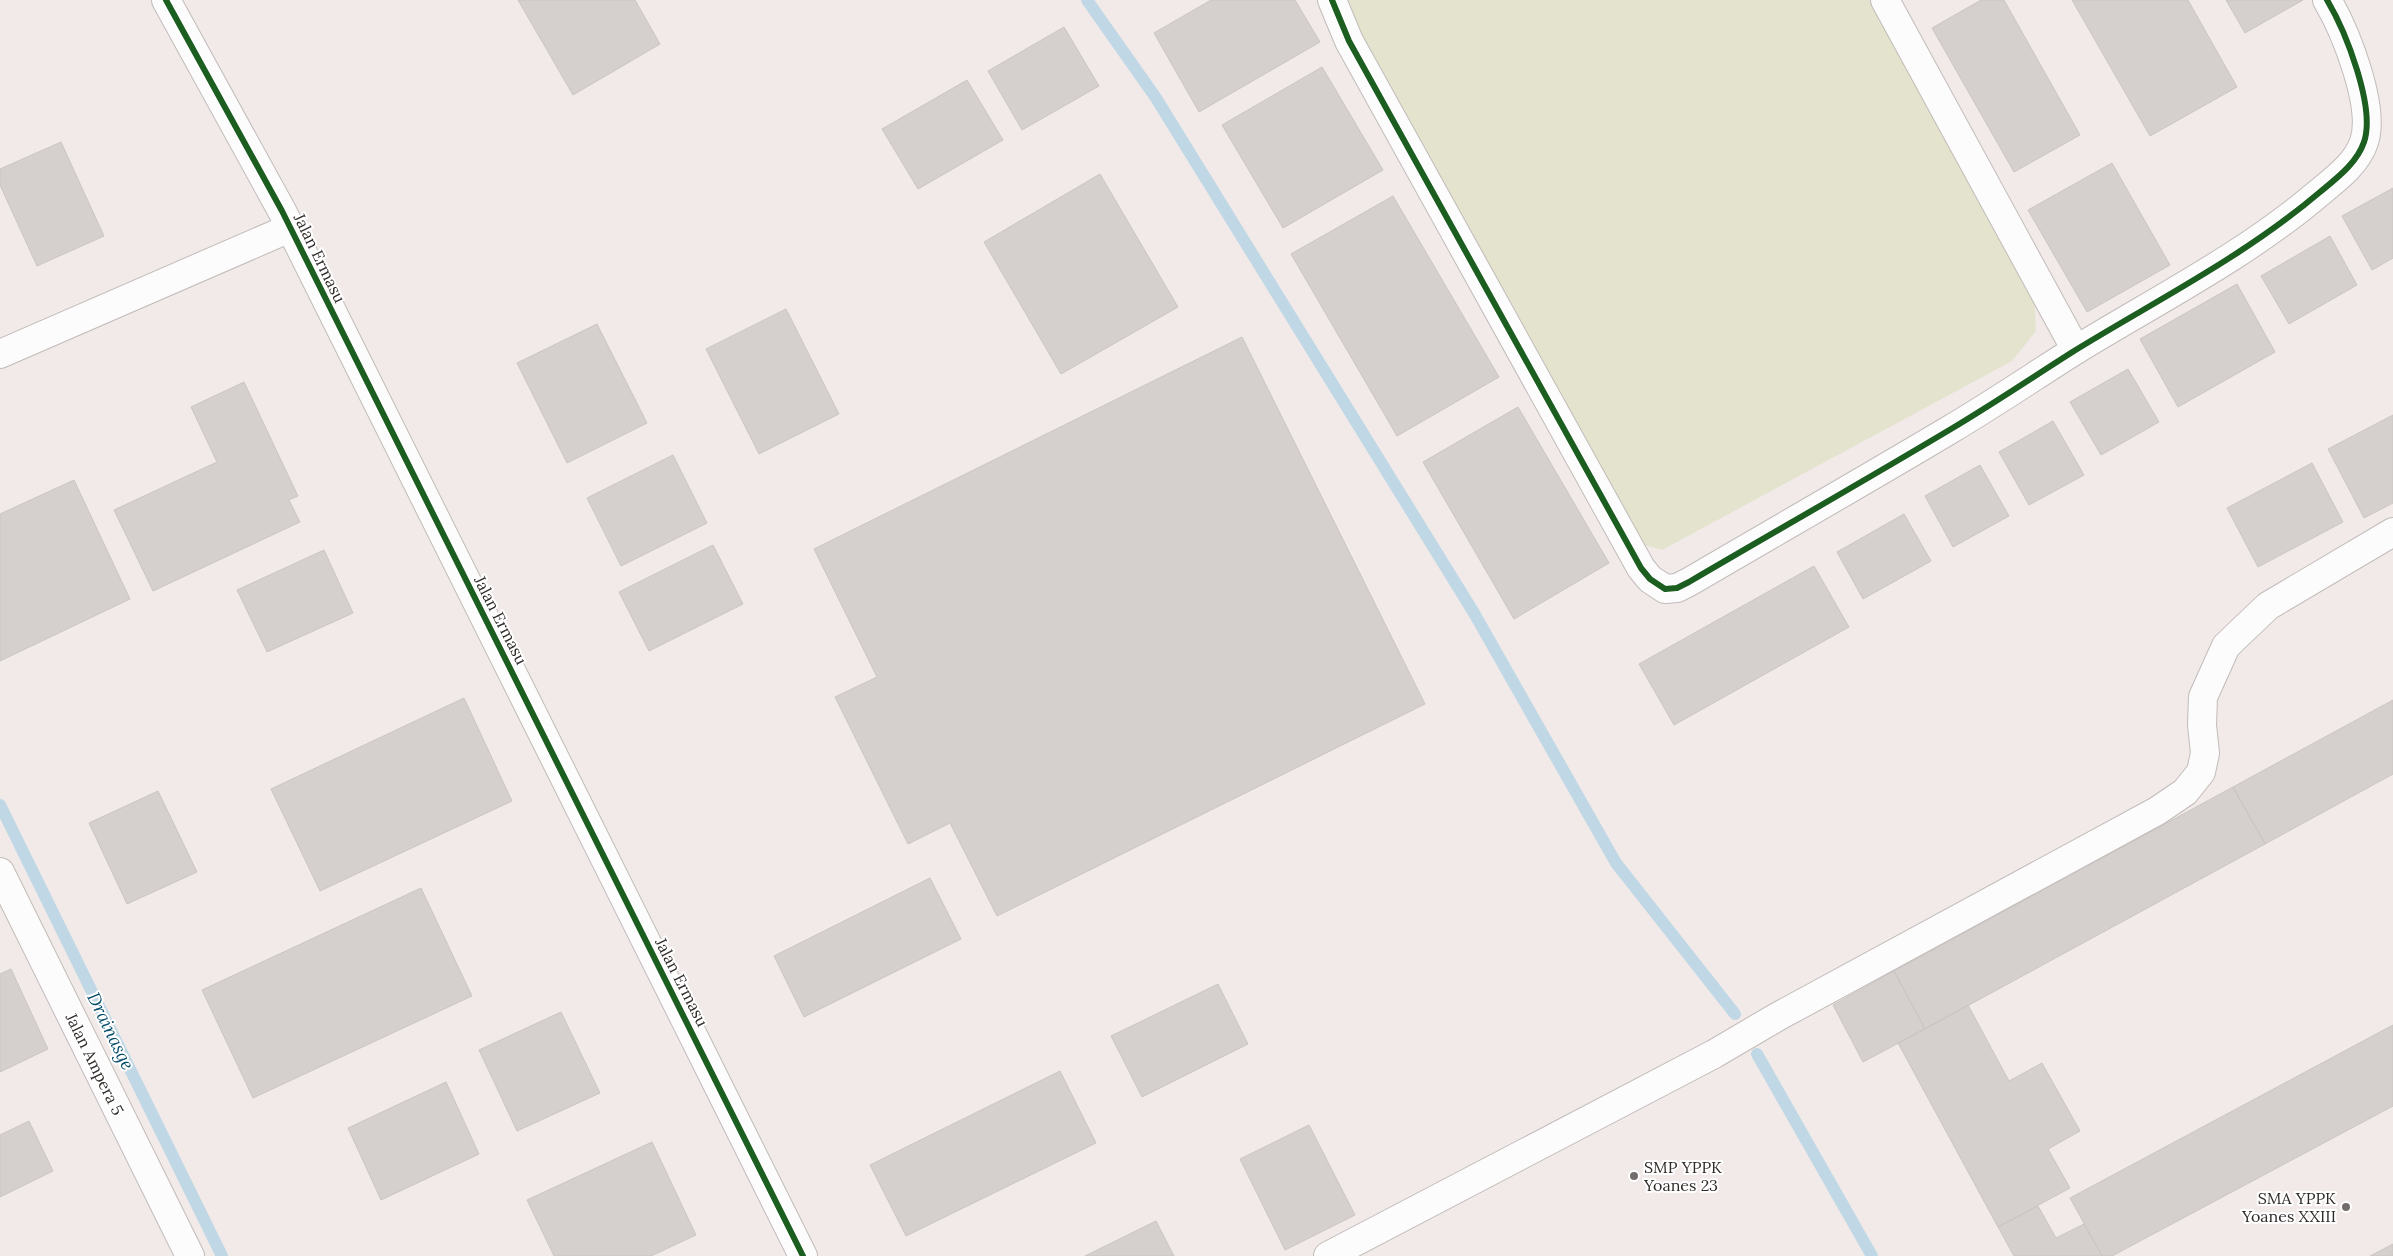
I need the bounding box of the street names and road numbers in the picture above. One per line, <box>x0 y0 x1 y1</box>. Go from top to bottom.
street label: Jalan Ermasu <box>289 209 350 306</box>
street label: Jalan Ermasu <box>470 571 532 668</box>
street label: Jalan Ermasu <box>651 933 713 1030</box>
street label: Jalan Ampera 5 <box>61 1009 128 1118</box>

